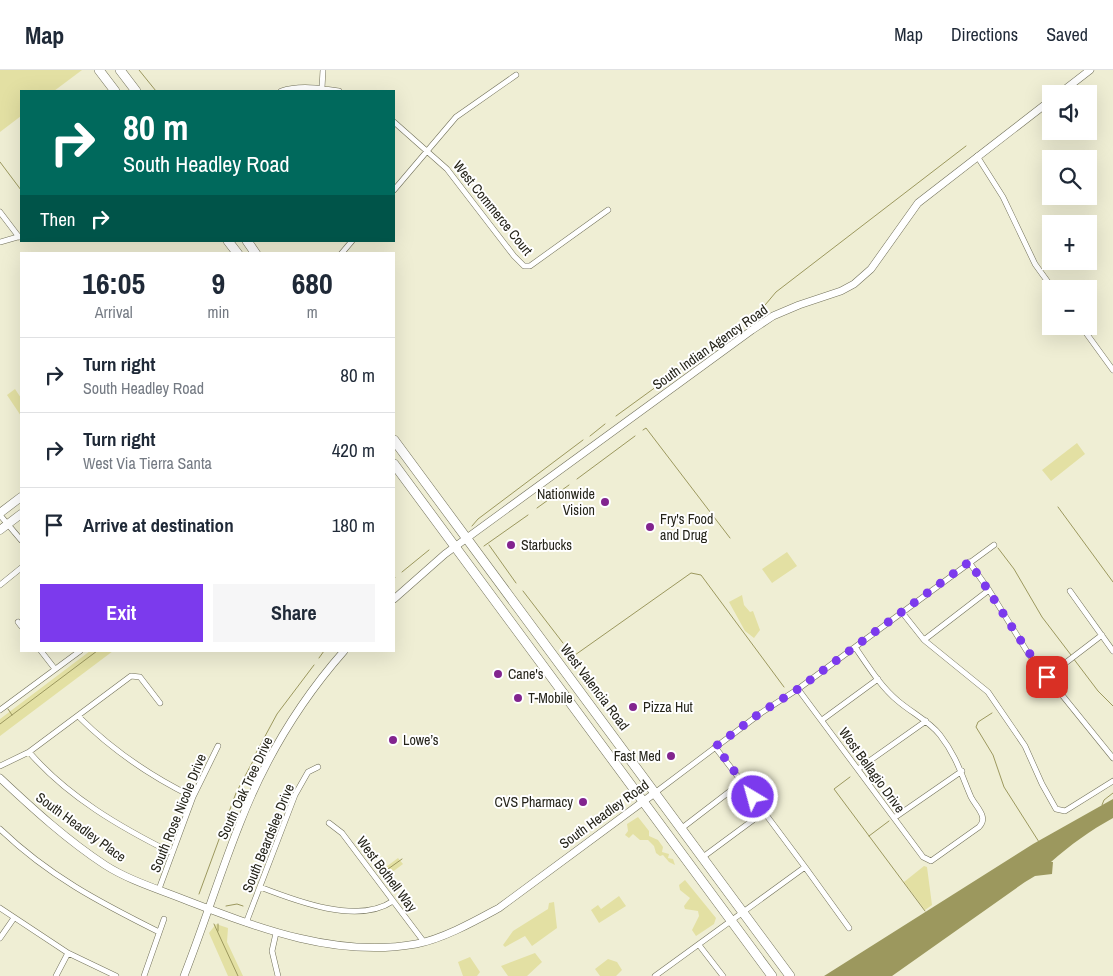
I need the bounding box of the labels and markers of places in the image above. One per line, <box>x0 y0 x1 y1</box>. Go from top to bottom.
place label: Nationwide Vision <box>537 485 595 519</box>
marker: Nationwide Vision <box>599 496 611 508</box>
place label: Fry's Food and Drug <box>660 510 713 544</box>
marker: Fry's Food and Drug <box>644 521 656 533</box>
place label: Starbucks <box>521 536 572 554</box>
marker: Starbucks <box>505 539 517 551</box>
pin <box>1026 656 1068 698</box>
place label: Cane's <box>508 665 544 683</box>
marker: Cane's <box>492 668 504 680</box>
place label: T-Mobile <box>528 689 573 707</box>
marker: T-Mobile <box>512 692 524 704</box>
place label: Pizza Hut <box>643 698 693 716</box>
marker: Pizza Hut <box>627 701 639 713</box>
place label: Lowe’s <box>403 731 439 749</box>
marker: Lowe’s <box>387 734 399 746</box>
place label: Fast Med <box>614 747 661 765</box>
marker: Fast Med <box>665 750 677 762</box>
place label: CVS Pharmacy <box>495 793 573 811</box>
marker: CVS Pharmacy <box>577 796 589 808</box>

